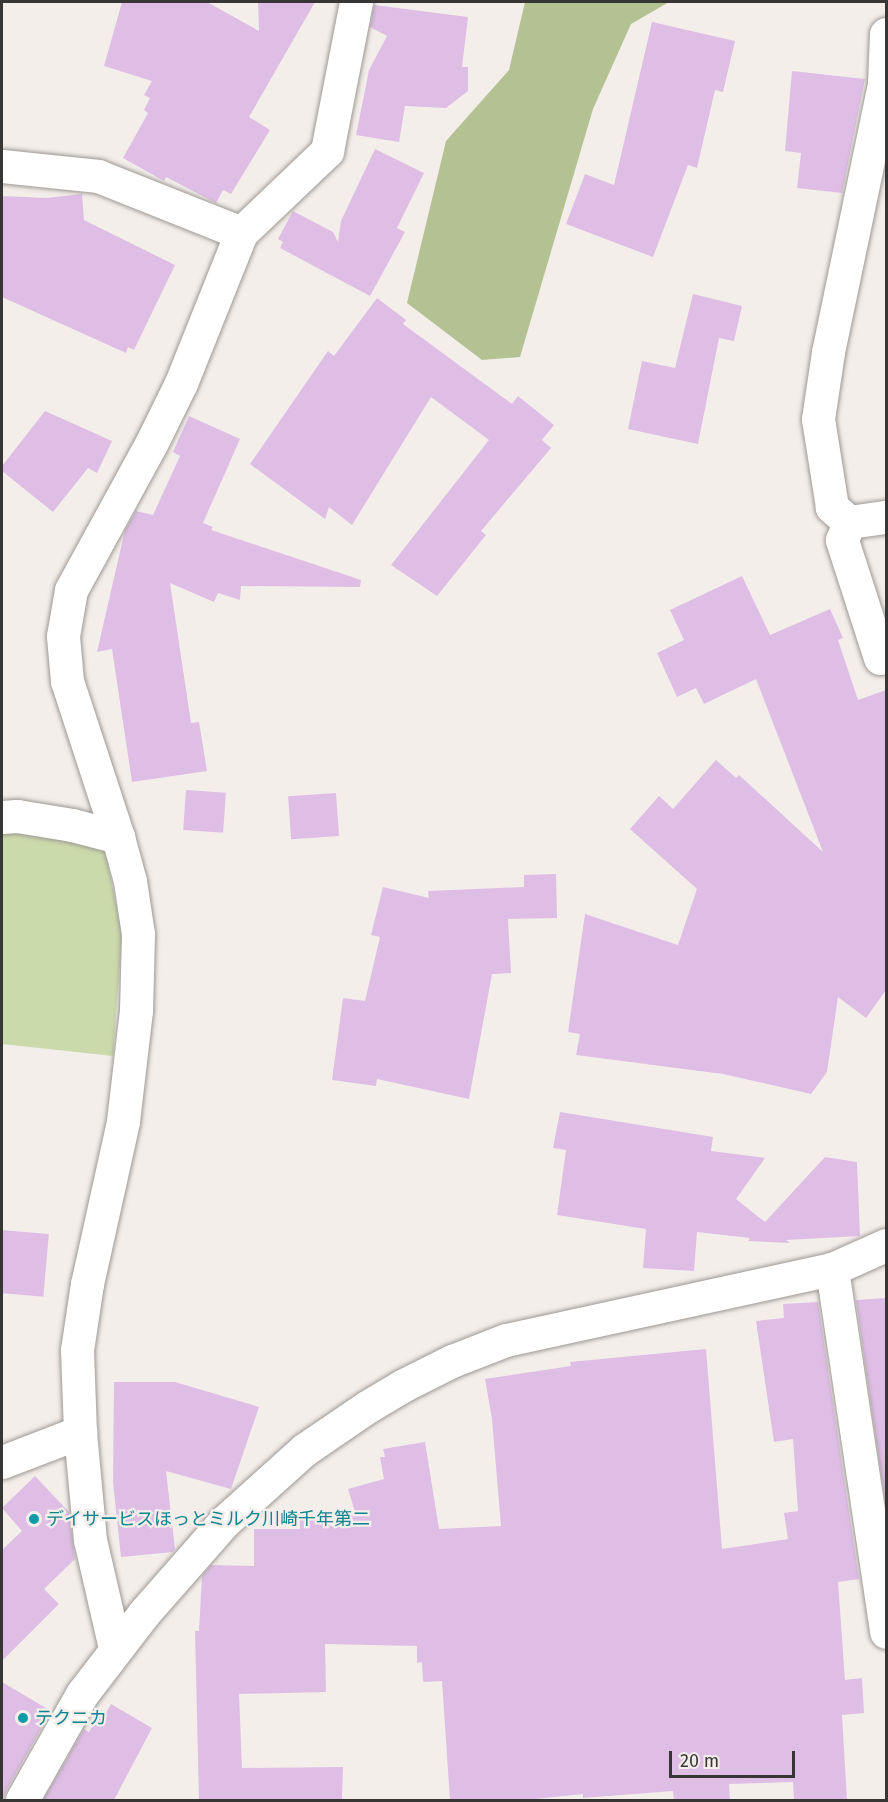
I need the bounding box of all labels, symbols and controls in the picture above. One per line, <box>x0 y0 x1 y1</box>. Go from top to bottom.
place label: デイサービスほっとミルク川崎千年第二 <box>46 1508 370 1530</box>
marker: デイサービスほっとミルク川崎千年第二 <box>27 1512 41 1526</box>
place label: テクニカ <box>35 1707 107 1729</box>
marker: テクニカ <box>16 1711 30 1725</box>
scale bar <box>672 1739 798 1777</box>
text: 20 m <box>680 1750 719 1772</box>

